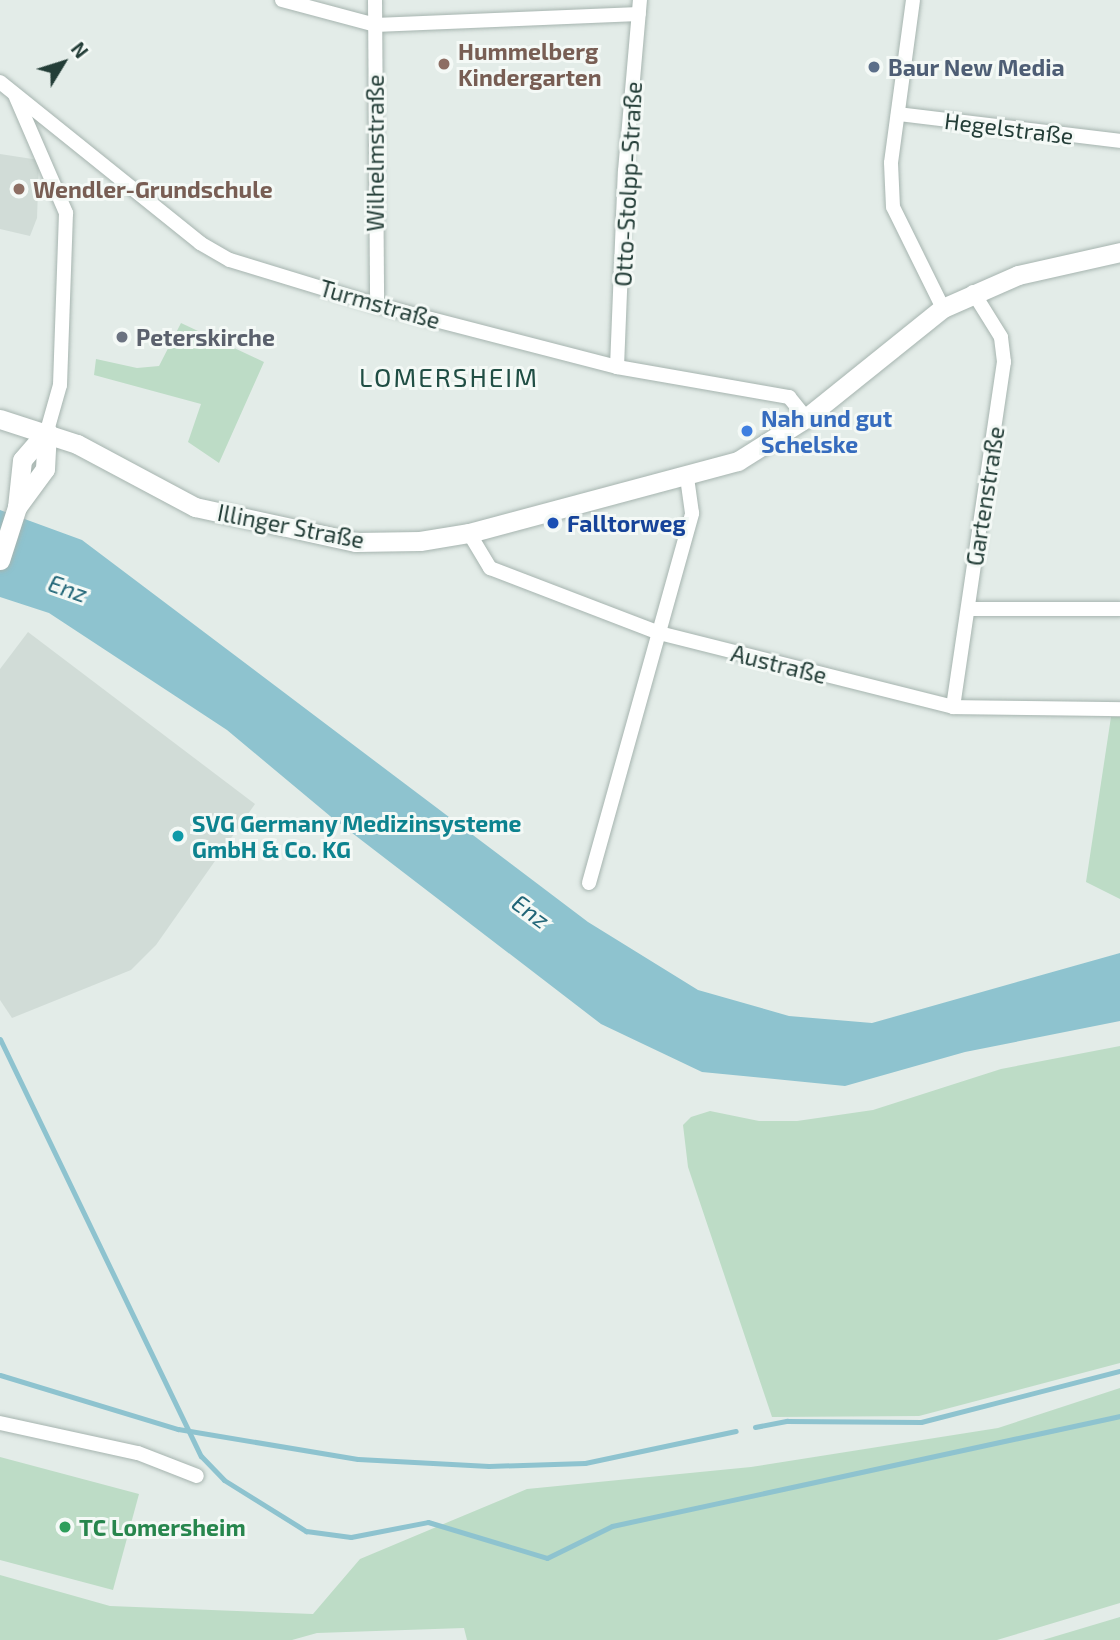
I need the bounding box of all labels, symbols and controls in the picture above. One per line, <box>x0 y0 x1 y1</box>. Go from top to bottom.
north arrow <box>28 28 98 98</box>
text: N <box>67 37 93 62</box>
place label: Hummelberg Kindergarten <box>458 37 602 91</box>
place label: Baur New Media <box>888 53 1066 81</box>
marker: Hummelberg Kindergarten <box>436 56 452 72</box>
marker: Baur New Media <box>866 59 882 75</box>
street label: Wilhelmstraße <box>361 74 389 232</box>
street label: Otto-Stolpp-Straße <box>609 81 647 287</box>
street label: Hegelstraße <box>943 106 1075 150</box>
place label: Wendler-Grundschule <box>33 175 273 203</box>
marker: Wendler-Grundschule <box>11 181 27 197</box>
street label: Turmstraße <box>317 274 443 334</box>
place label: Peterskirche <box>136 323 275 351</box>
marker: Peterskirche <box>114 329 130 345</box>
district label: LOMERSHEIM <box>360 361 538 393</box>
place label: Nah und gut Schelske <box>761 404 892 458</box>
marker: Nah und gut Schelske <box>739 423 755 439</box>
street label: Gartenstraße <box>960 424 1010 568</box>
street label: Illinger Straße <box>215 498 367 554</box>
place label: Falltorweg <box>567 509 686 537</box>
marker: Falltorweg <box>545 515 561 531</box>
water label: Enz <box>45 568 91 608</box>
street label: Austraße <box>728 639 830 689</box>
place label: SVG Germany Medizinsysteme GmbH & Co. KG <box>192 809 522 863</box>
marker: SVG Germany Medizinsysteme GmbH & Co. KG <box>170 828 186 844</box>
water label: Enz <box>507 888 555 934</box>
place label: TC Lomersheim <box>79 1513 246 1541</box>
marker: TC Lomersheim <box>57 1519 73 1535</box>

